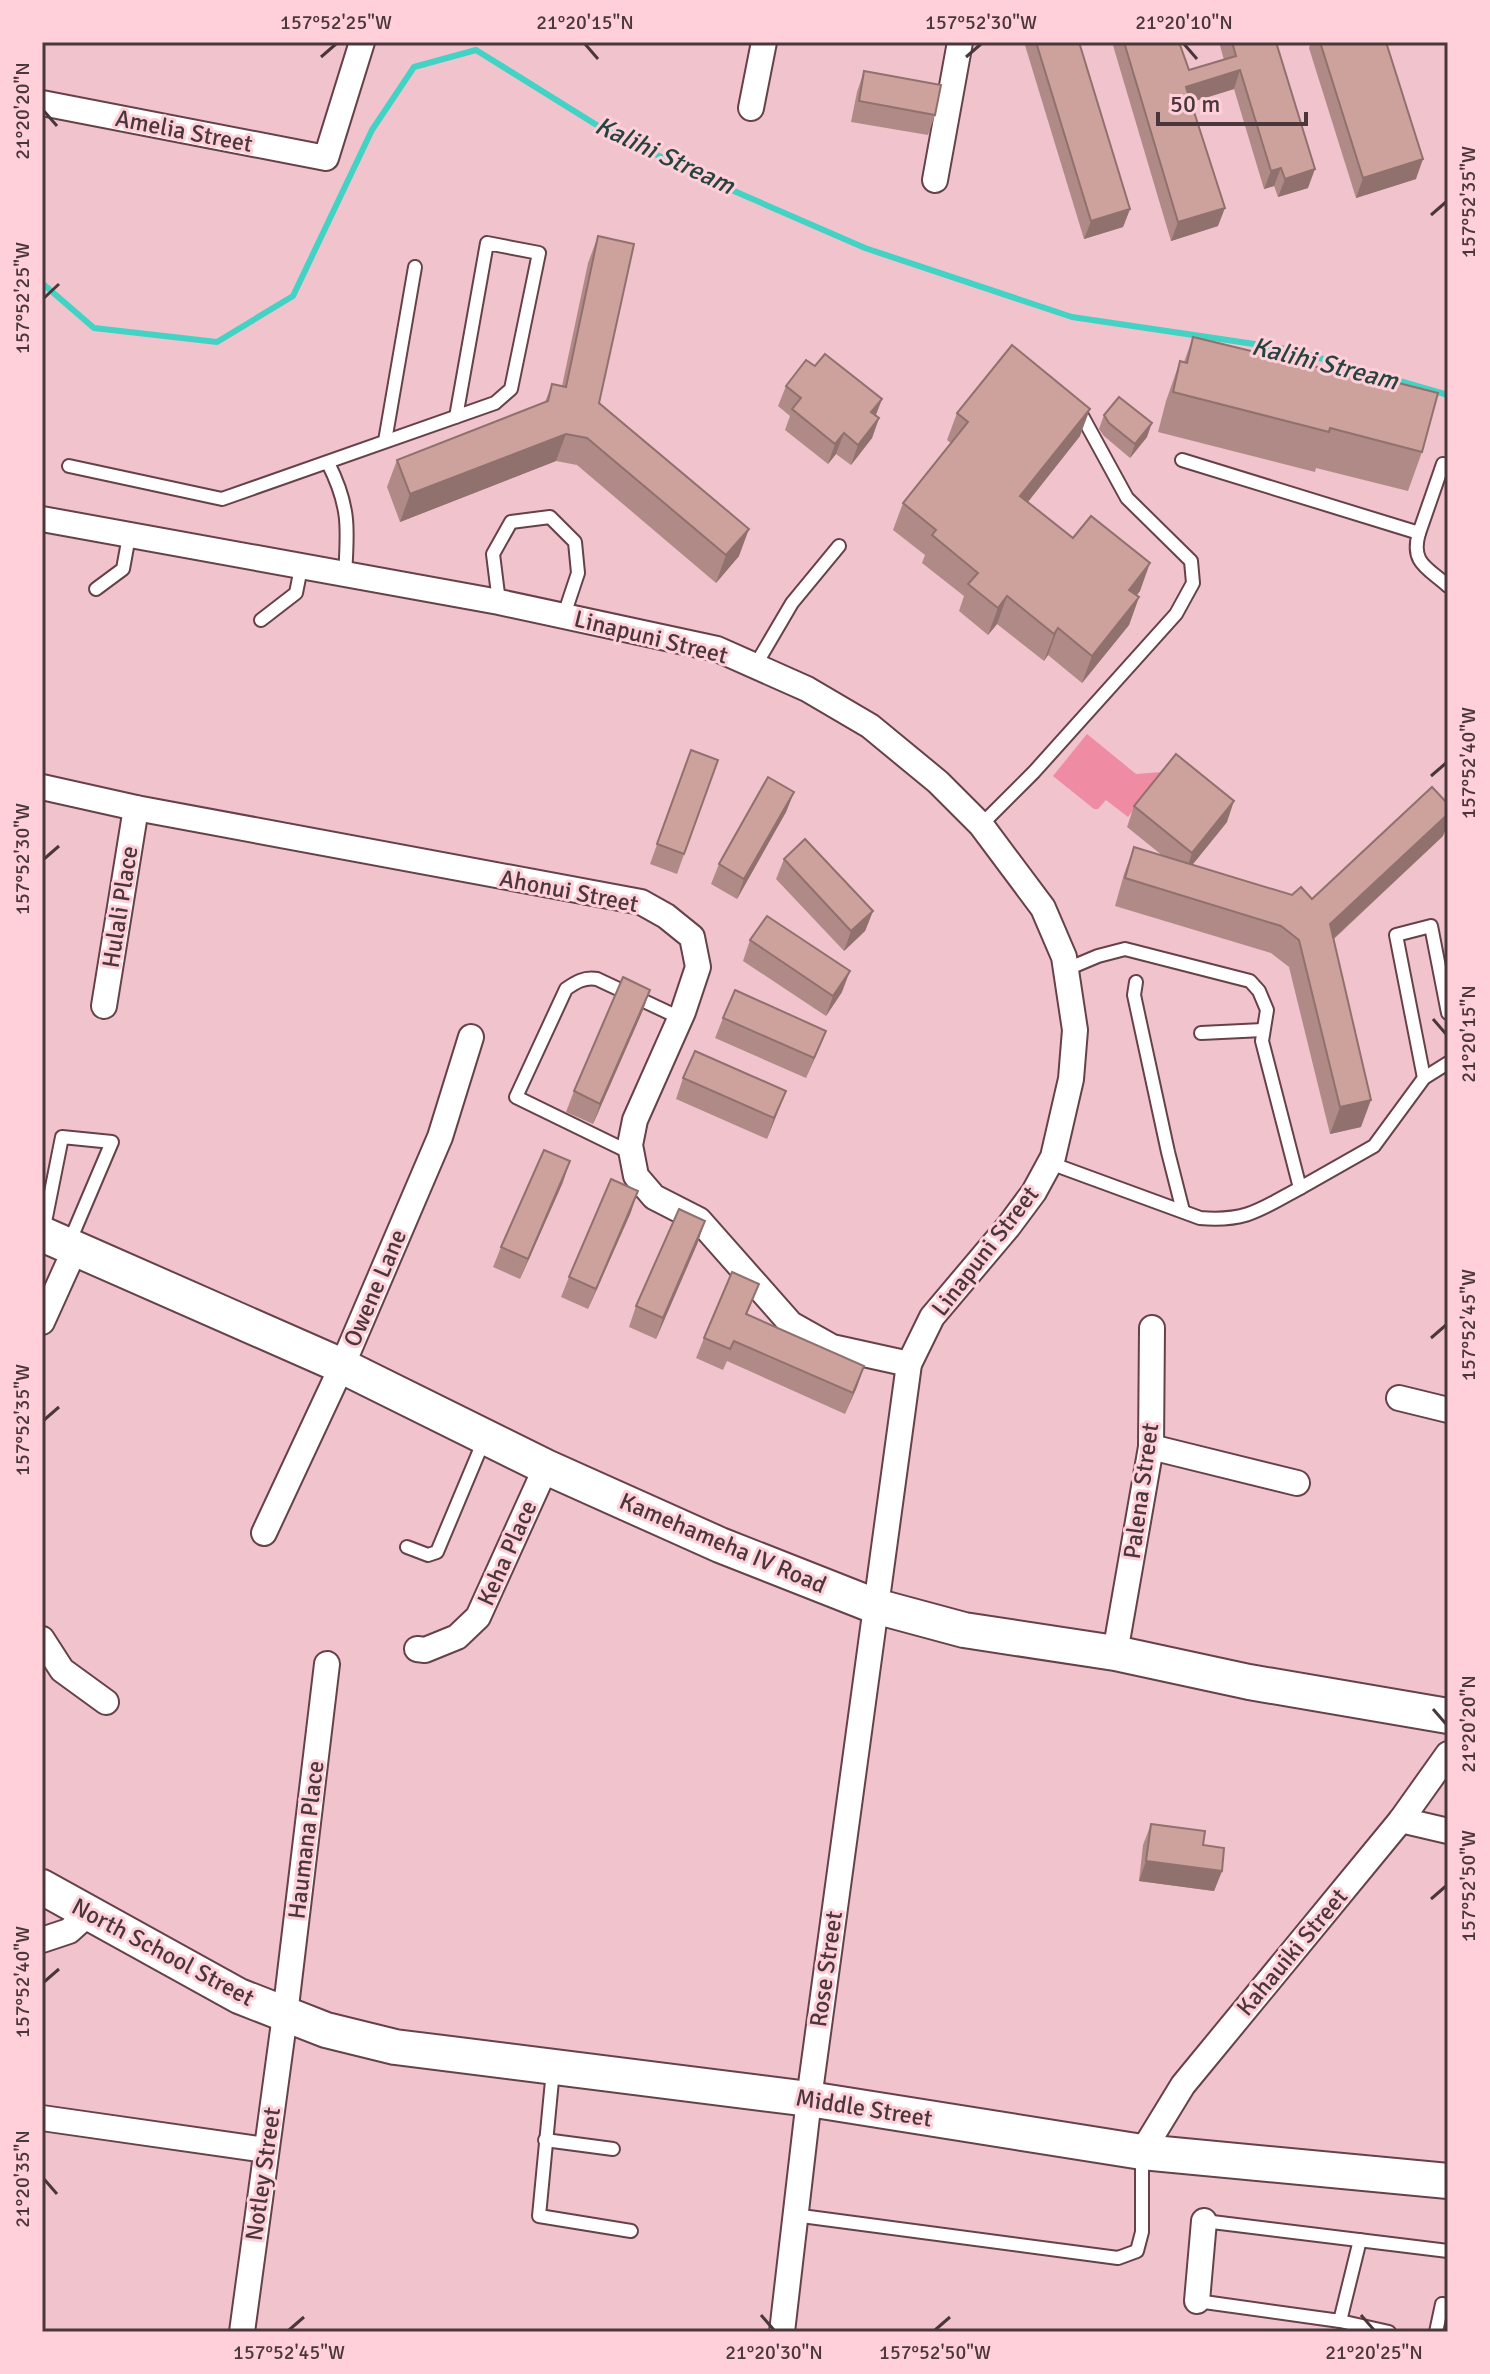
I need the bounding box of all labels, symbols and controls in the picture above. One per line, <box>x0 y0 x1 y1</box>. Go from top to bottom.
text: 157°52'25"W <box>280 10 392 35</box>
text: 21°20'15"N <box>536 10 634 35</box>
text: 157°52'30"W <box>925 10 1037 35</box>
text: 21°20'10"N <box>1135 10 1233 35</box>
text: 21°20'20"N <box>10 62 35 160</box>
scale bar <box>1158 76 1306 126</box>
text: 50 m <box>1170 89 1220 119</box>
street label: Amelia Street <box>113 103 255 159</box>
water label: Kalihi Stream <box>590 110 740 203</box>
text: 157°52'35"W <box>1456 146 1481 258</box>
text: 157°52'25"W <box>10 242 35 354</box>
water label: Kalihi Stream <box>1248 330 1402 398</box>
street label: Linapuni Street <box>571 603 731 671</box>
text: 157°52'40"W <box>1456 707 1481 819</box>
text: 157°52'30"W <box>10 803 35 915</box>
street label: Hulali Place <box>96 844 144 970</box>
street label: Ahonui Street <box>497 863 641 919</box>
text: 21°20'15"N <box>1456 985 1481 1083</box>
street label: Linapuni Street <box>925 1180 1045 1322</box>
street label: Owene Lane <box>337 1225 413 1351</box>
text: 157°52'45"W <box>1456 1269 1481 1381</box>
text: 157°52'35"W <box>10 1364 35 1476</box>
street label: Palena Street <box>1117 1421 1165 1561</box>
street label: Kamehameha IV Road <box>615 1486 831 1600</box>
street label: Keha Place <box>470 1496 544 1610</box>
text: 21°20'20"N <box>1456 1675 1481 1773</box>
street label: Haumana Place <box>281 1759 331 1921</box>
text: 157°52'50"W <box>1456 1830 1481 1942</box>
street label: Kahauiki Street <box>1230 1882 1354 2022</box>
street label: North School Street <box>67 1891 259 2013</box>
street label: Rose Street <box>803 1909 849 2029</box>
text: 157°52'40"W <box>10 1926 35 2038</box>
street label: Middle Street <box>794 2082 934 2134</box>
street label: Notley Street <box>239 2105 287 2243</box>
text: 21°20'35"N <box>10 2130 35 2228</box>
text: 157°52'45"W <box>233 2340 345 2365</box>
text: 21°20'30"N <box>725 2340 823 2365</box>
text: 157°52'50"W <box>879 2340 991 2365</box>
text: 21°20'25"N <box>1325 2340 1423 2365</box>

